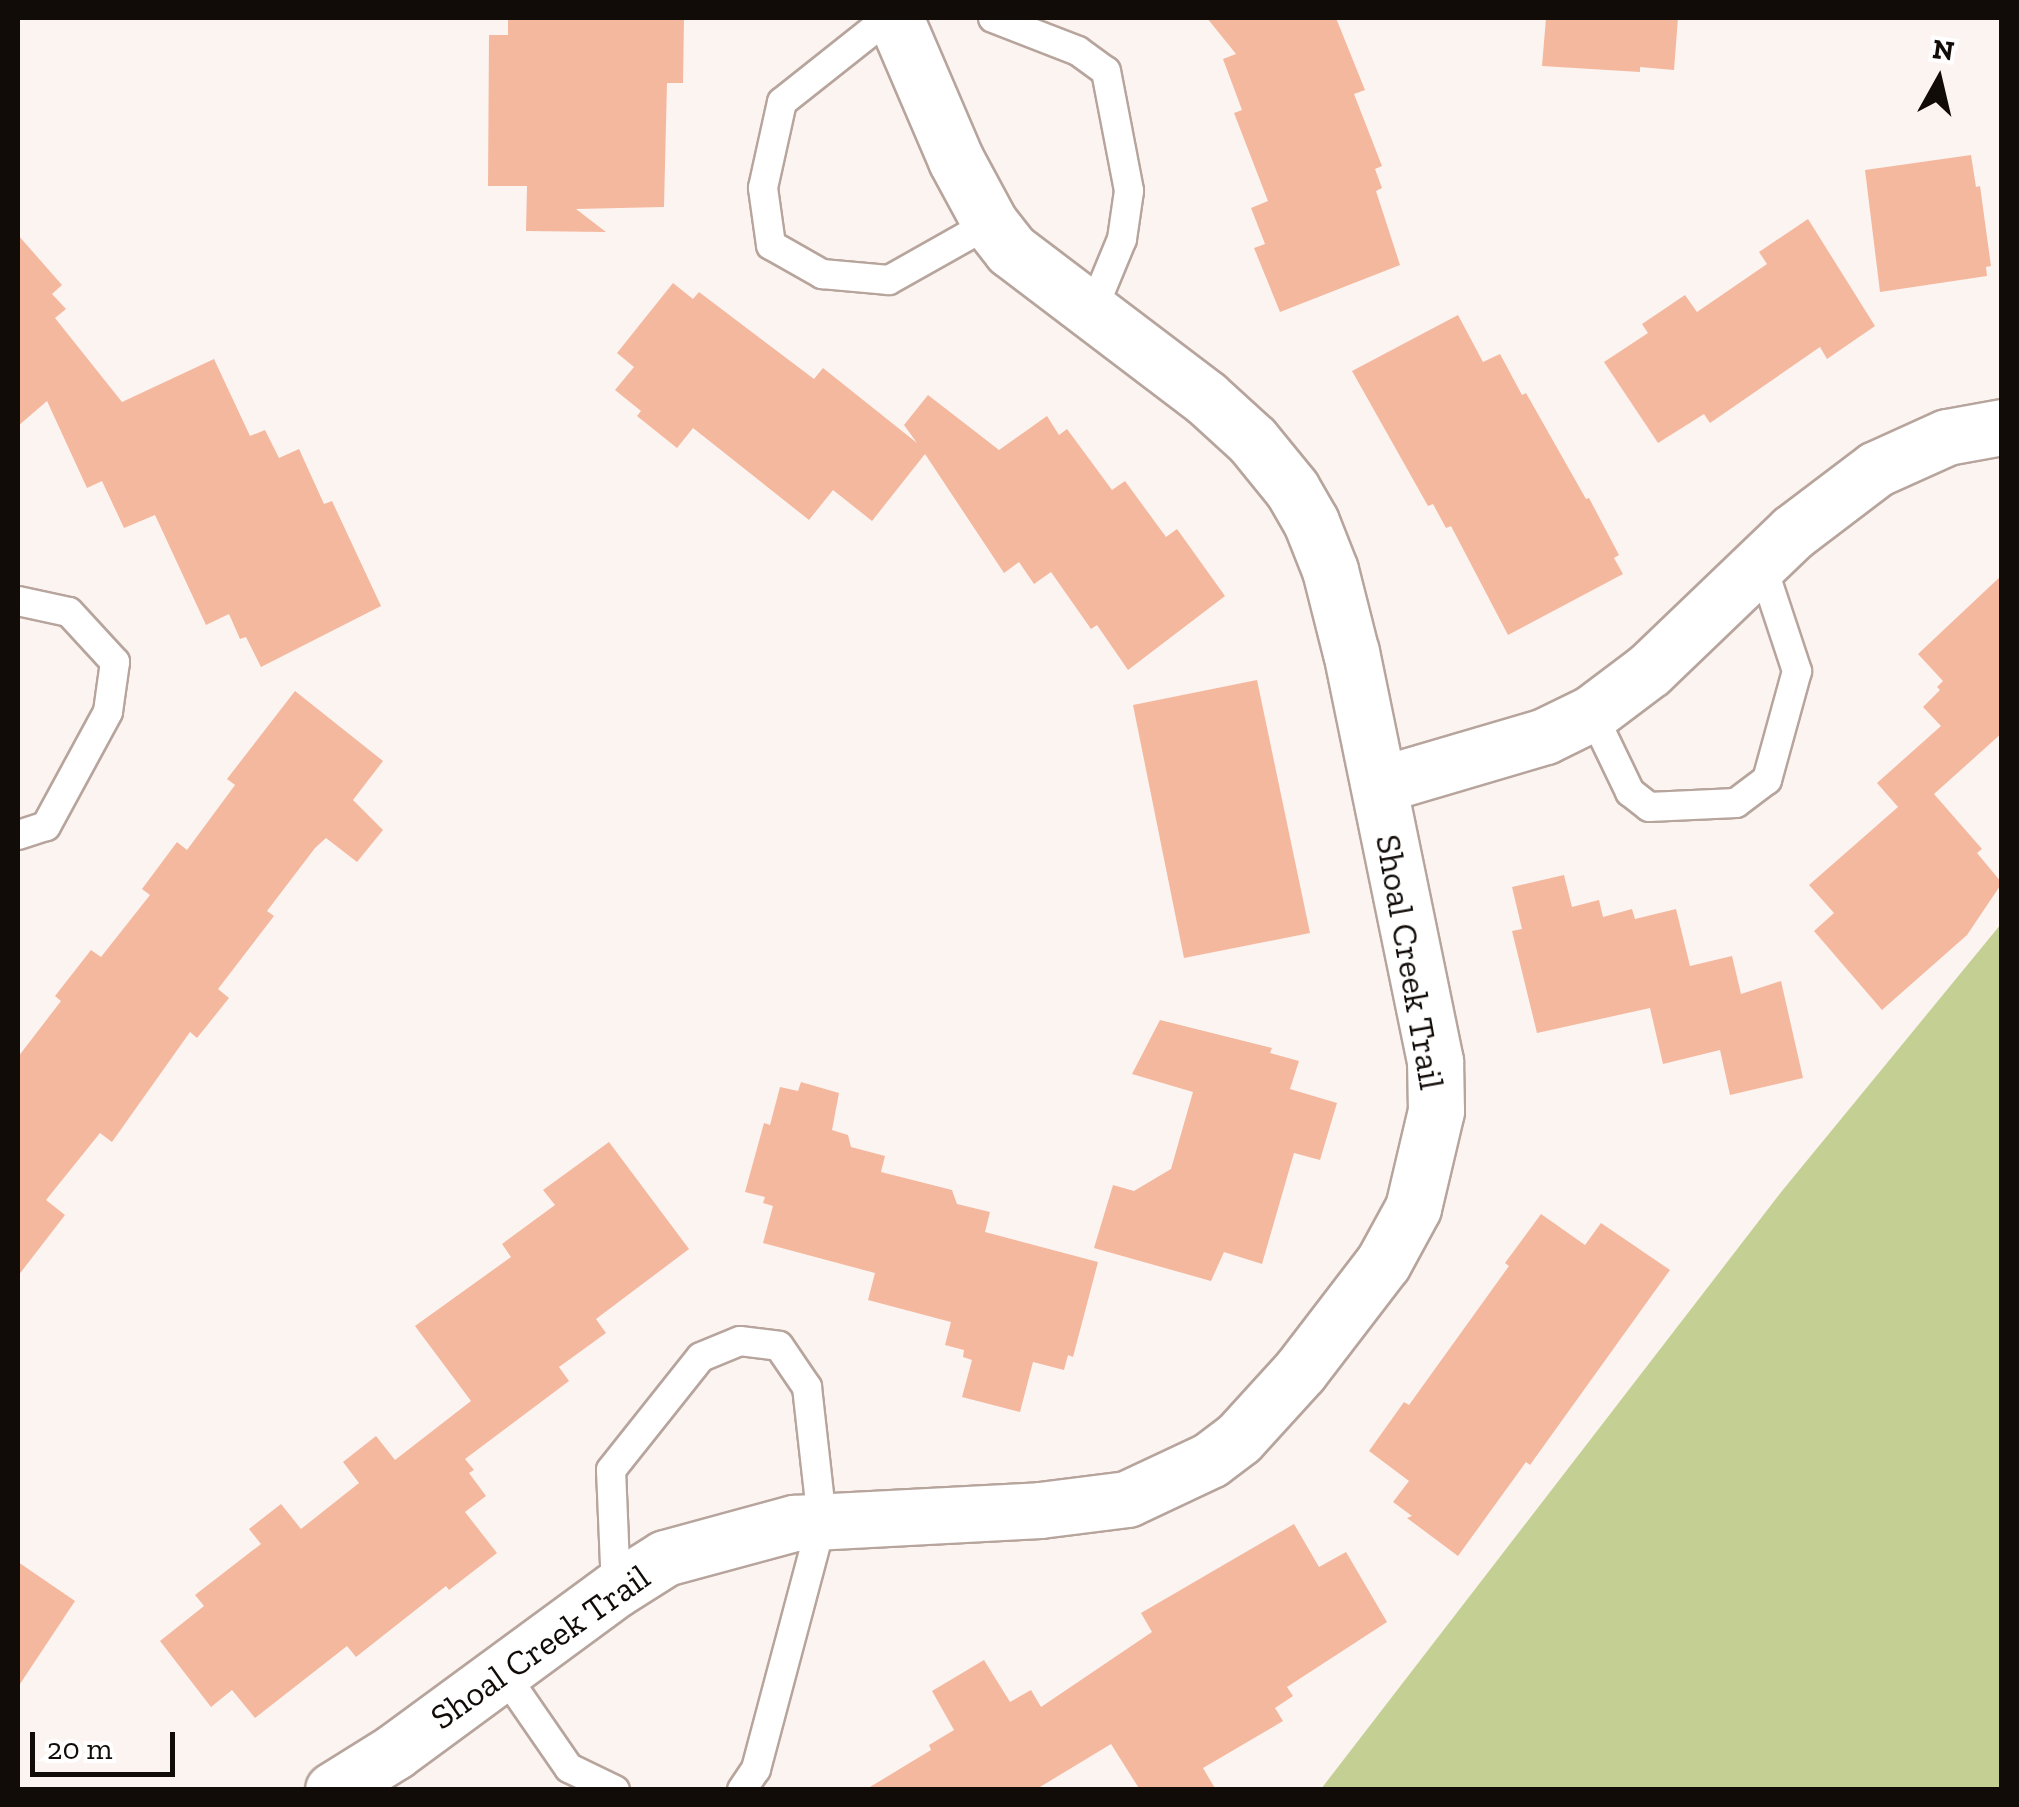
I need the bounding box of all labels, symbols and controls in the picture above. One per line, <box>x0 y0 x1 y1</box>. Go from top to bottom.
north arrow <box>1889 30 1989 130</box>
text: N <box>1930 32 1956 68</box>
street label: Shoal Creek Trail <box>1367 831 1453 1093</box>
street label: Shoal Creek Trail <box>422 1556 658 1738</box>
scale bar <box>35 1712 180 1774</box>
text: 20 m <box>47 1731 112 1767</box>

